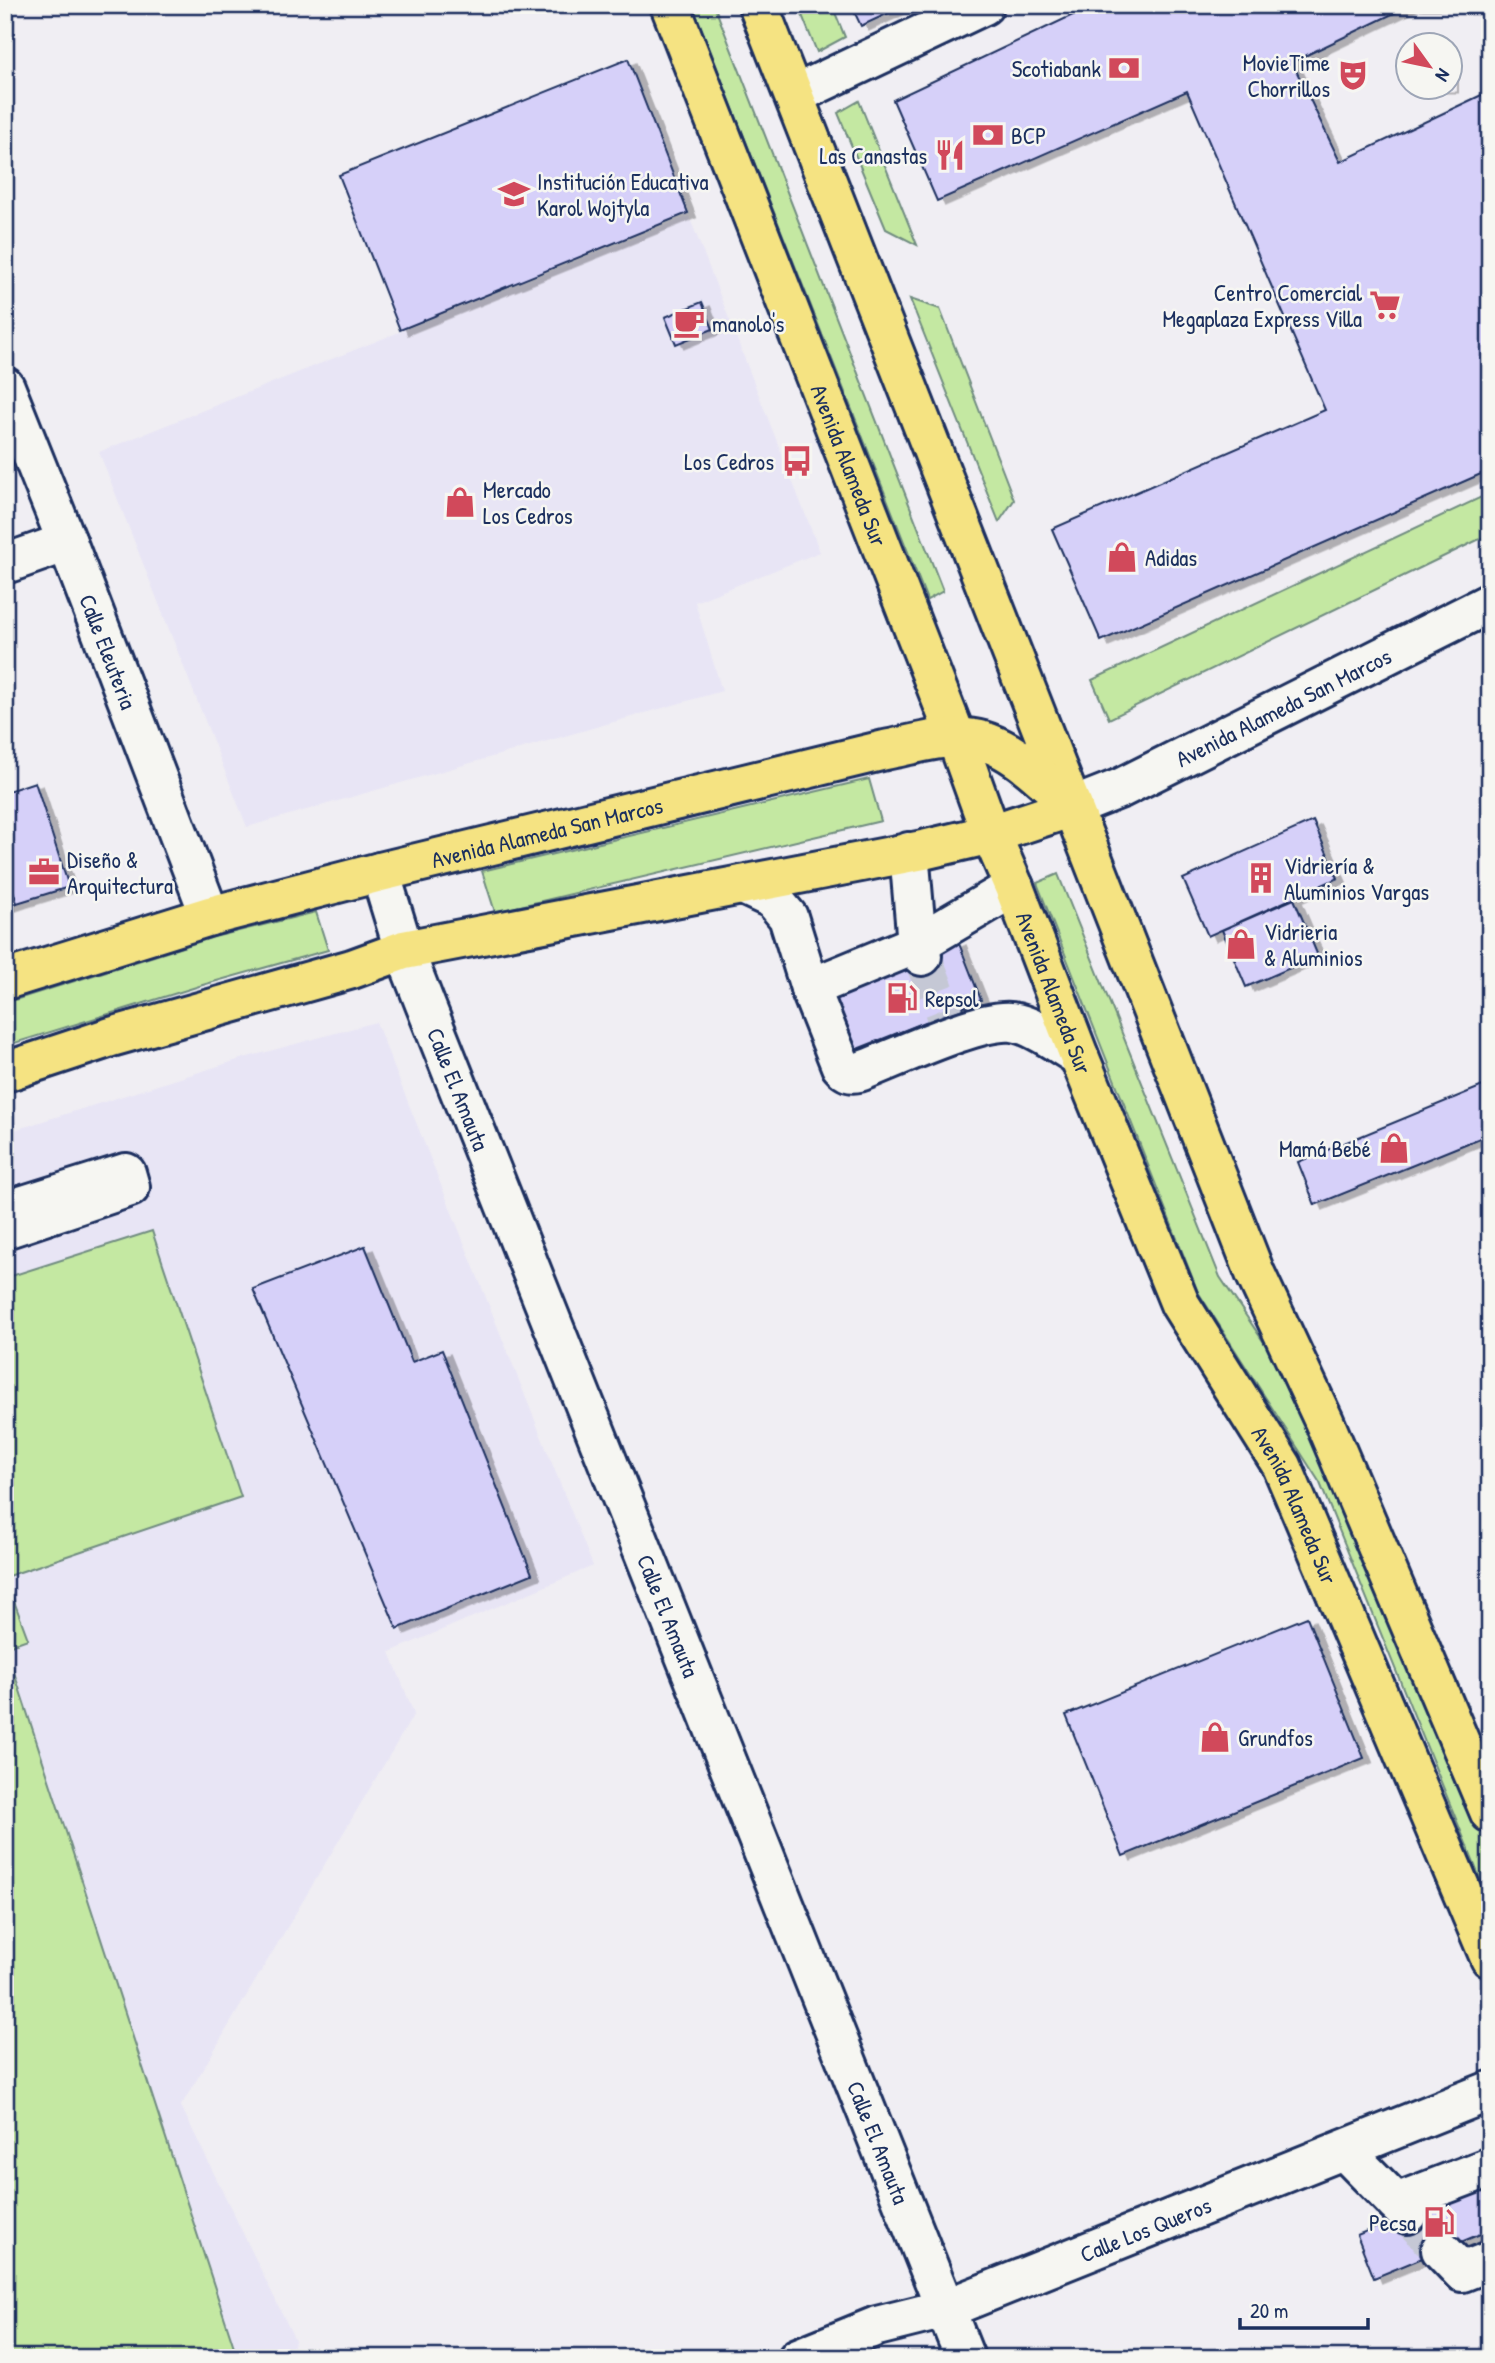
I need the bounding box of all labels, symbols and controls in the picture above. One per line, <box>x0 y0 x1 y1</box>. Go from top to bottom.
north arrow <box>1394 32 1464 102</box>
place label: MovieTime Chorrillos <box>1243 47 1330 104</box>
bank icon: Scotiabank <box>1107 51 1141 85</box>
place label: Scotiabank <box>1012 53 1101 84</box>
theatre icon: MovieTime Chorrillos <box>1336 58 1370 92</box>
text: N <box>1430 64 1457 87</box>
bank icon: BCP <box>971 118 1005 152</box>
place label: BCP <box>1011 120 1046 151</box>
restaurant icon: Las Canastas <box>933 138 967 172</box>
place label: Las Canastas <box>820 140 927 171</box>
place label: Institución Educativa Karol Wojtyla <box>537 166 708 223</box>
school or university icon: Institución Educativa Karol Wojtyla <box>497 177 531 211</box>
place label: Centro Comercial Megaplaza Express Villa <box>1162 277 1363 334</box>
supermarket icon: Centro Comercial Megaplaza Express Villa <box>1368 288 1402 322</box>
cafe icon: manolo's <box>672 306 706 340</box>
place label: manolo's <box>712 308 784 339</box>
street label: Avenida Alameda Sur <box>804 380 895 551</box>
bus stop icon: Los Cedros <box>780 444 814 478</box>
place label: Los Cedros <box>684 446 774 477</box>
place label: Mercado Los Cedros <box>483 474 573 531</box>
shop icon: Mercado Los Cedros <box>443 485 477 519</box>
shop icon: Adidas <box>1105 540 1139 574</box>
place label: Adidas <box>1145 542 1197 573</box>
street label: Calle Eleuteria <box>73 589 145 713</box>
street label: Avenida Alameda San Marcos <box>1170 640 1396 774</box>
street label: Avenida Alameda San Marcos <box>428 789 666 875</box>
place label: Diseño & Arquitectura <box>67 844 173 901</box>
place label: Vidriería & Aluminios Vargas <box>1284 850 1429 907</box>
office icon: Diseño & Arquitectura <box>27 855 61 889</box>
building icon: Vidriería & Aluminios Vargas <box>1244 861 1278 895</box>
street label: Avenida Alameda Sur <box>1009 907 1100 1079</box>
place label: Vidrieria & Aluminios <box>1264 916 1363 973</box>
shop icon: Vidrieria & Aluminios <box>1224 927 1258 961</box>
fuel station icon: Repsol <box>885 981 919 1015</box>
place label: Repsol <box>925 983 980 1014</box>
street label: Calle El Amauta <box>420 1023 497 1155</box>
shop icon: Mamá Bebé <box>1377 1131 1411 1165</box>
place label: Mamá Bebé <box>1279 1133 1371 1164</box>
street label: Avenida Alameda Sur <box>1245 1420 1346 1589</box>
street label: Calle El Amauta <box>631 1550 707 1682</box>
shop icon: Grundfos <box>1198 1720 1232 1754</box>
place label: Grundfos <box>1238 1722 1313 1753</box>
street label: Calle El Amauta <box>841 2076 917 2208</box>
street label: Calle Los Queros <box>1075 2189 1215 2269</box>
fuel station icon: Pecsa <box>1422 2205 1456 2239</box>
place label: Pecsa <box>1369 2207 1416 2238</box>
scale bar <box>1240 2286 1367 2330</box>
text: 20 m <box>1250 2296 1288 2325</box>

